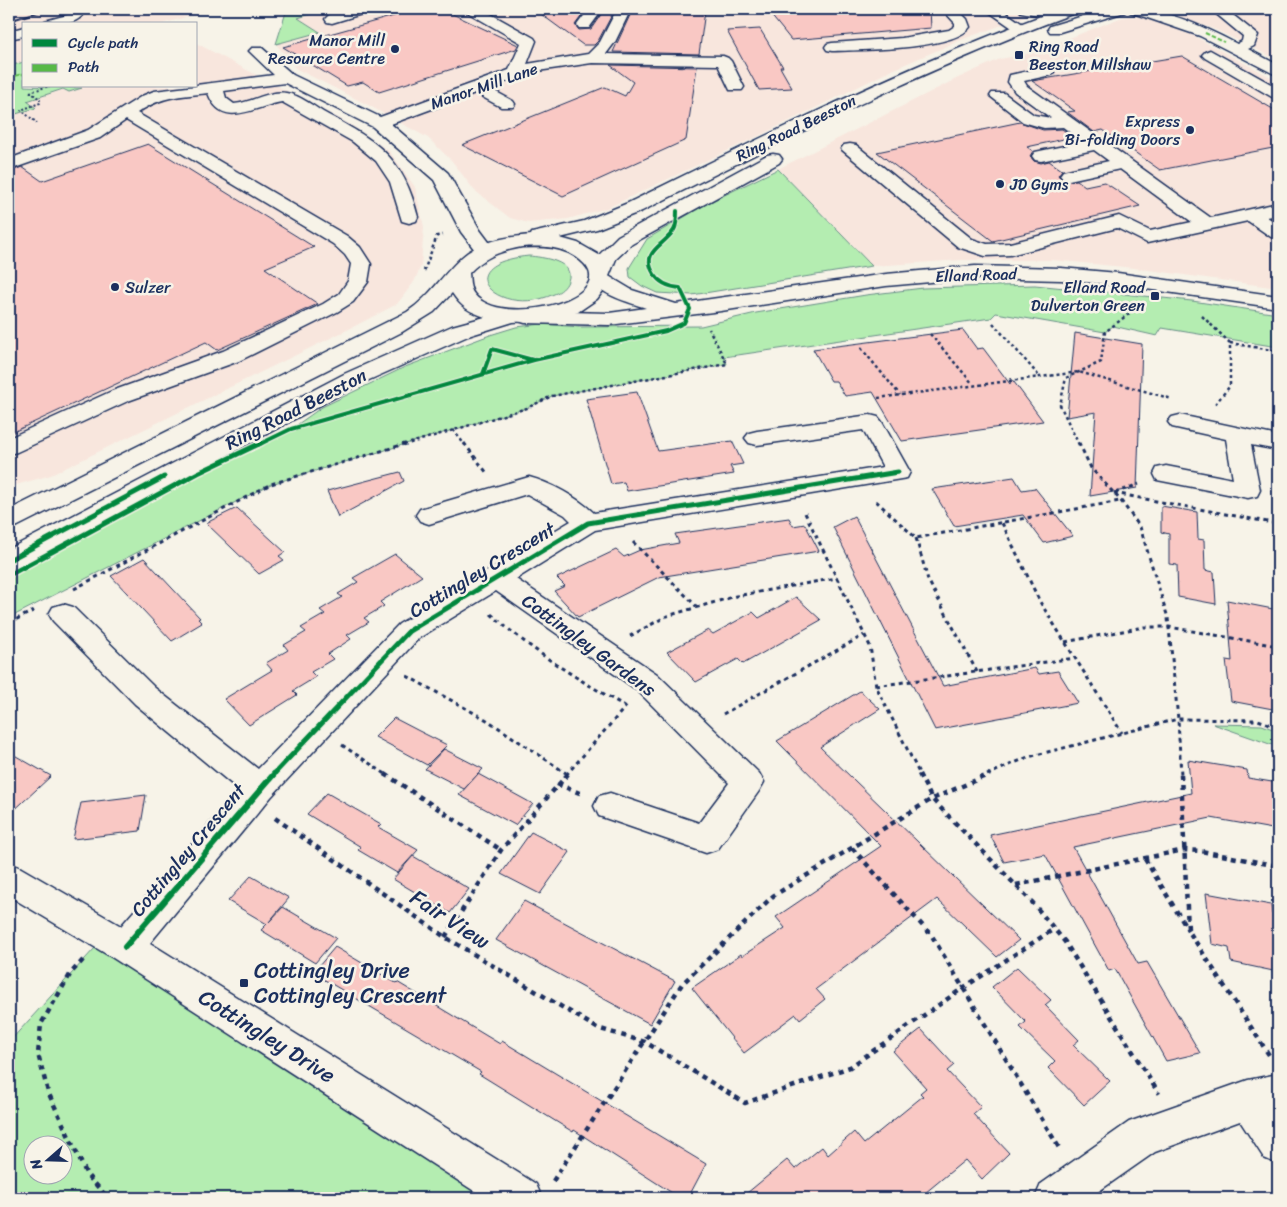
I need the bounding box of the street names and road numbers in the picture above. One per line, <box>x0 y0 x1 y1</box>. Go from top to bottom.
street label: Manor Mill Lane <box>426 54 542 118</box>
street label: Ring Road Beeston <box>731 86 862 170</box>
street label: Elland Road <box>935 259 1019 291</box>
street label: Ring Road Beeston <box>219 359 373 459</box>
street label: Cottingley Crescent <box>402 512 563 627</box>
street label: Cottingley Gardens <box>515 585 663 705</box>
street label: Cottingley Crescent <box>122 775 255 924</box>
street label: Fair View <box>402 878 498 960</box>
street label: Cottingley Drive <box>191 978 343 1094</box>

